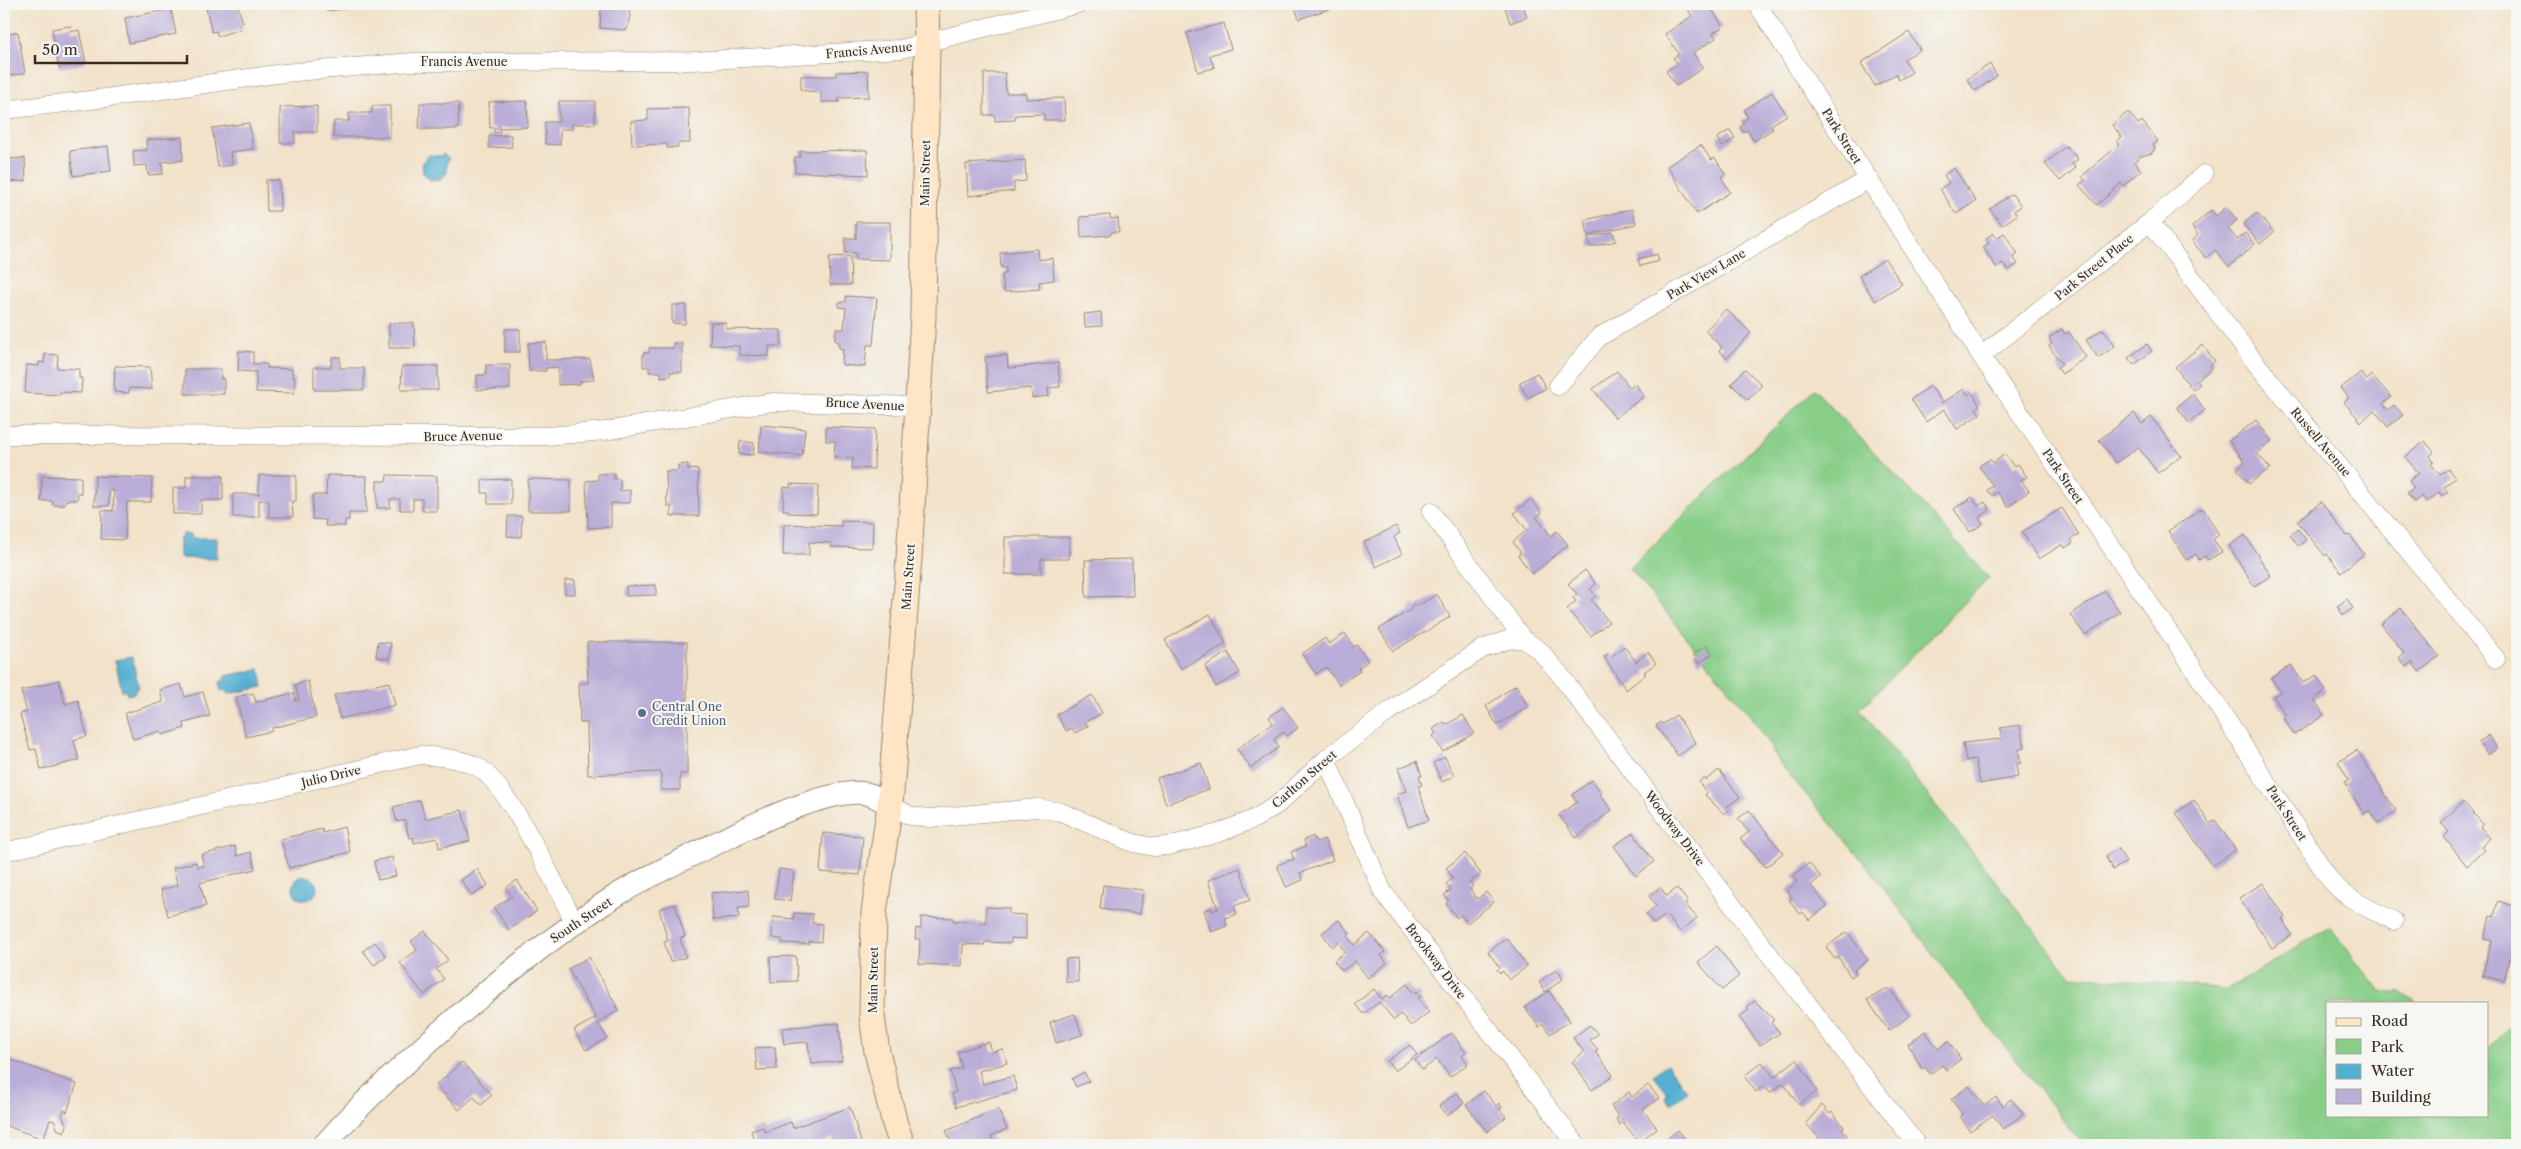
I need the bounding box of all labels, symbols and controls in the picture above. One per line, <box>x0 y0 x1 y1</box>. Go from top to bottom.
scale bar <box>35 32 188 64</box>
street label: Francis Avenue <box>825 39 913 61</box>
text: 50 m <box>42 40 78 59</box>
street label: Francis Avenue <box>420 54 508 69</box>
street label: Park Street <box>1819 105 1865 167</box>
street label: Main Street <box>917 139 933 206</box>
street label: Park Street Place <box>2052 230 2137 303</box>
street label: Park View Lane <box>1664 245 1748 303</box>
street label: Bruce Avenue <box>825 394 905 414</box>
street label: Russell Avenue <box>2288 404 2355 480</box>
street label: Bruce Avenue <box>423 428 503 444</box>
street label: Park Street <box>2039 446 2087 507</box>
street label: Main Street <box>898 542 918 611</box>
place label: Central One Credit Union <box>652 699 727 728</box>
marker: Central One Credit Union <box>636 707 648 719</box>
street label: Carlton Street <box>1269 746 1340 811</box>
street label: Julio Drive <box>298 762 362 791</box>
street label: Park Street <box>2264 782 2311 844</box>
street label: Woodway Drive <box>1641 787 1708 869</box>
street label: South Street <box>547 894 615 946</box>
street label: Brookway Drive <box>1403 920 1470 1002</box>
street label: Main Street <box>865 946 881 1013</box>
legend <box>2326 1002 2488 1116</box>
text: Road <box>2371 1011 2408 1030</box>
text: Park <box>2371 1037 2405 1056</box>
text: Water <box>2370 1061 2415 1080</box>
text: Building <box>2371 1087 2431 1106</box>

